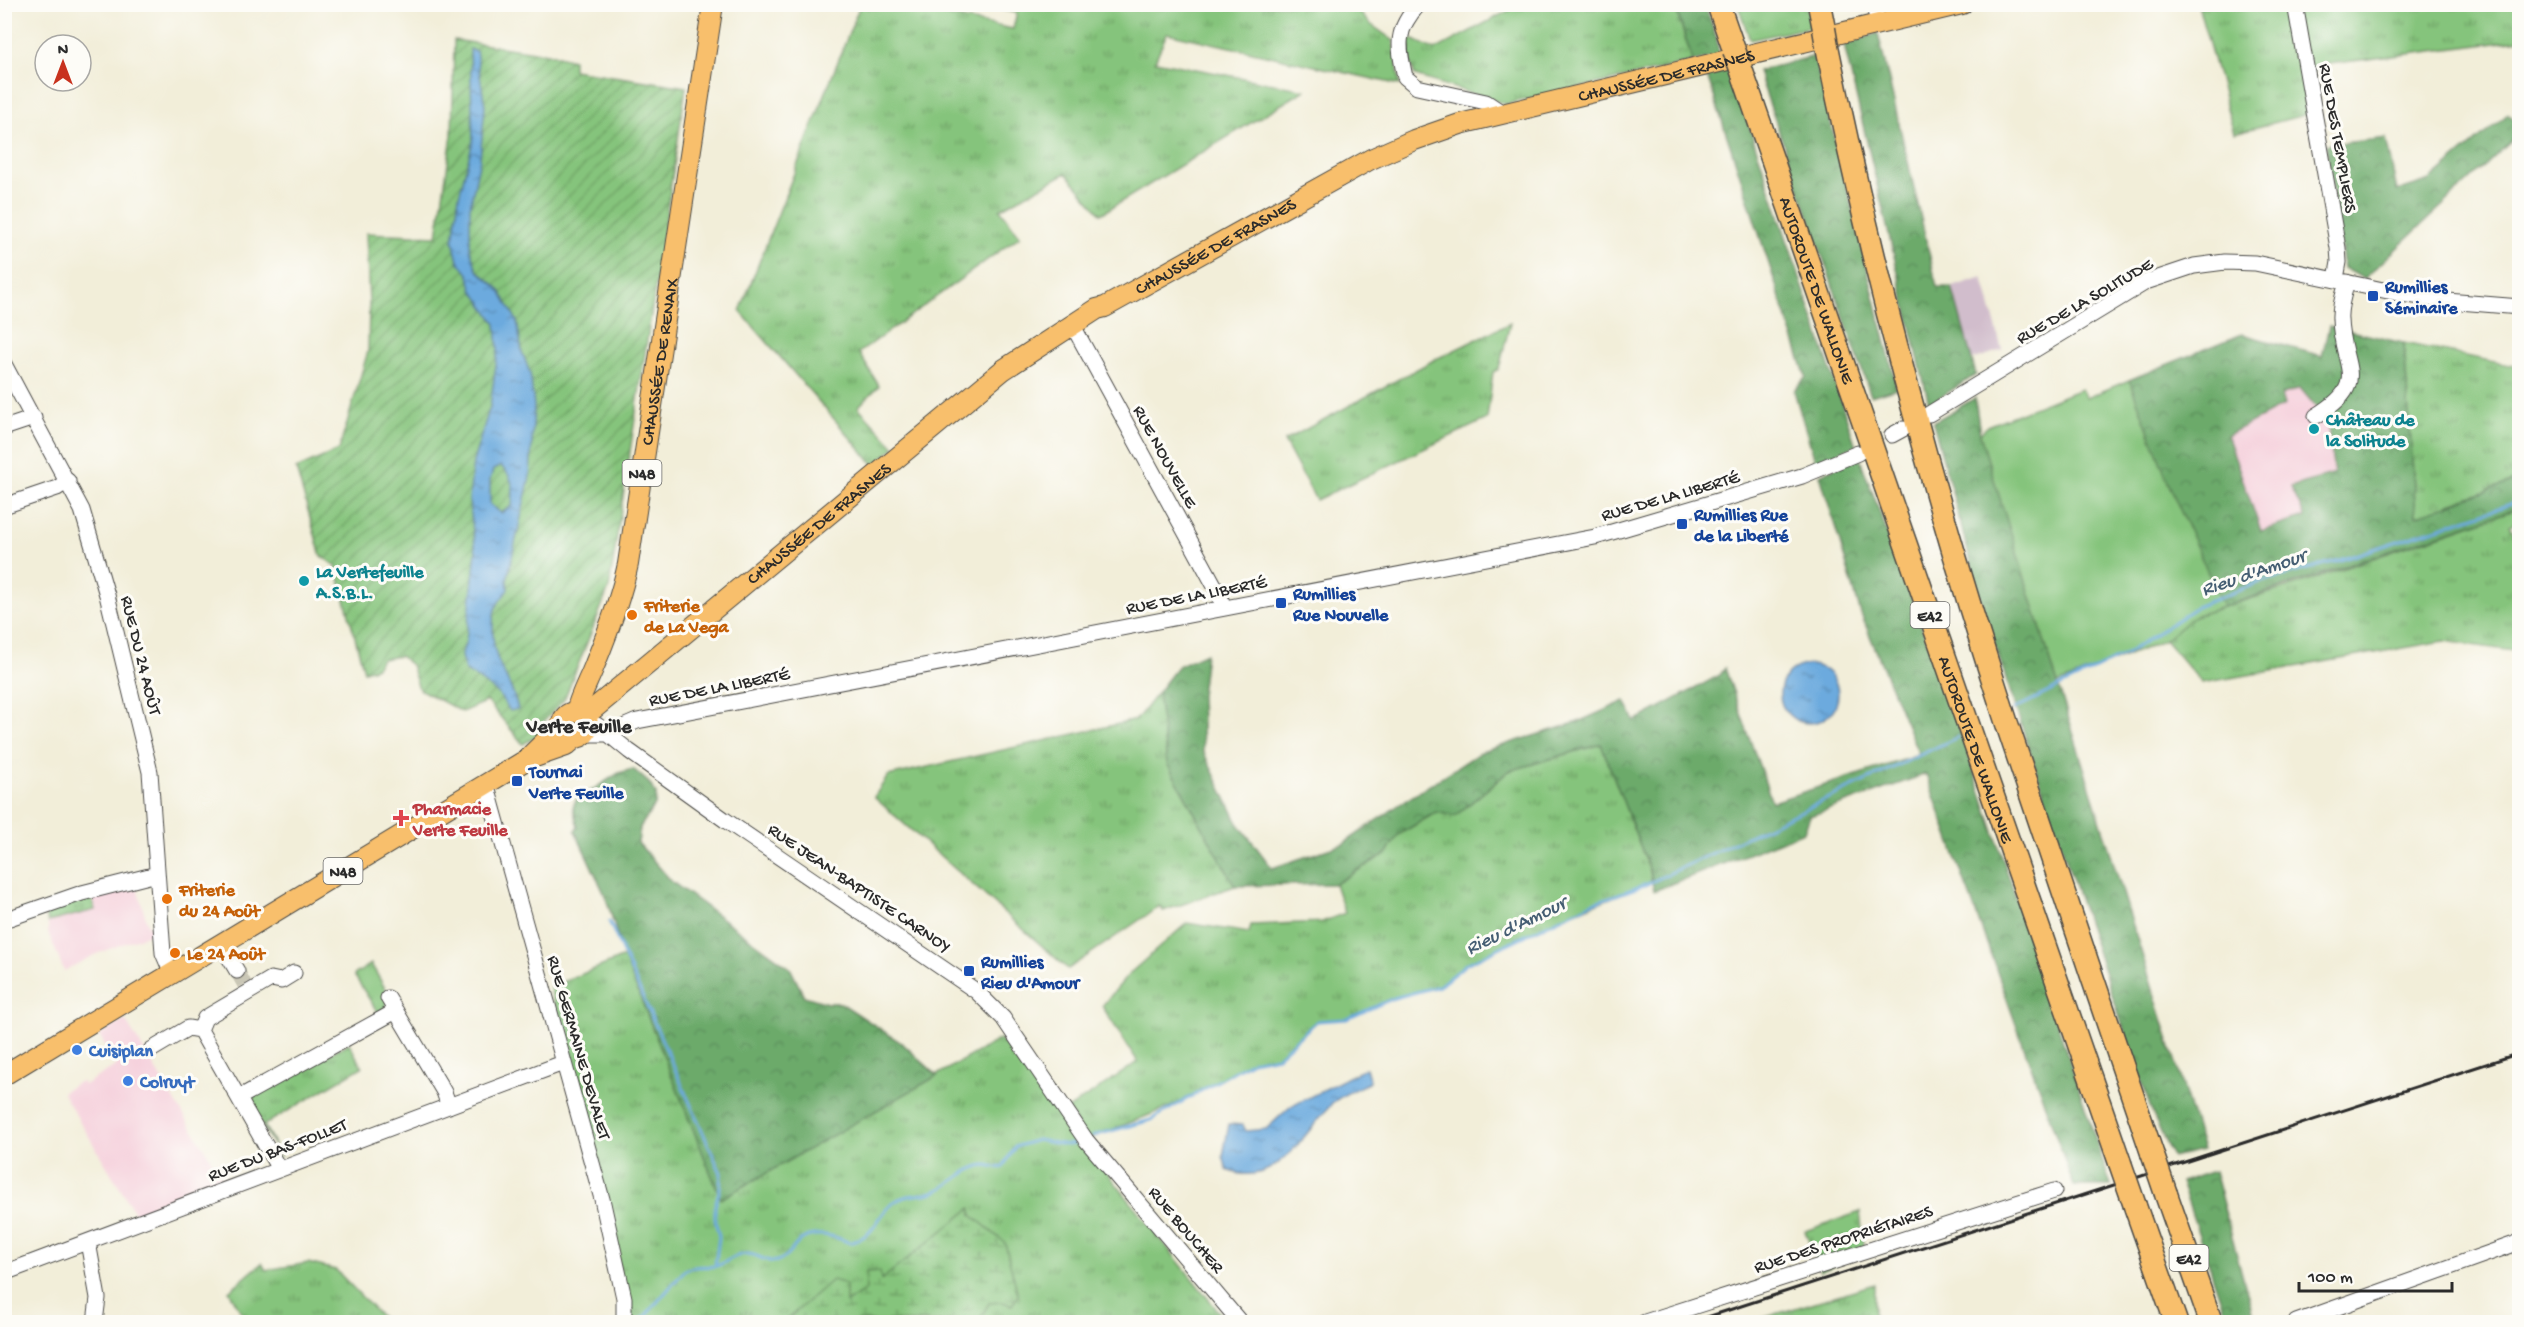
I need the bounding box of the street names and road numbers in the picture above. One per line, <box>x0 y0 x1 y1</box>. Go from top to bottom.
street label: CHAUSSÉE DE FRASNES <box>1576 46 1758 108</box>
street label: RUE DES TEMPLIERS <box>2313 62 2360 215</box>
street label: CHAUSSÉE DE FRASNES <box>1132 194 1301 301</box>
street label: AUTOROUTE DE WALLONIE <box>1773 195 1858 388</box>
street label: RUE DE LA SOLITUDE <box>2013 254 2158 350</box>
street label: CHAUSSÉE DE RENAIX <box>638 275 684 447</box>
street label: RUE NOUVELLE <box>1127 402 1201 513</box>
street label: CHAUSSÉE DE FRASNES <box>744 459 897 590</box>
road number: N48 <box>622 460 662 486</box>
street label: RUE DE LA LIBERTÉ <box>1599 467 1743 527</box>
street label: RUE DE LA LIBERTÉ <box>1124 572 1269 620</box>
street label: RUE DU 24 AOÛT <box>115 594 165 718</box>
road number: E42 <box>1910 602 1950 628</box>
street label: AUTOROUTE DE WALLONIE <box>1932 654 2017 847</box>
street label: RUE DE LA LIBERTÉ <box>647 664 792 712</box>
street label: RUE JEAN-BAPTISTE CARNOY <box>763 820 954 958</box>
road number: N48 <box>324 858 362 884</box>
street label: RUE GERMAINE DEVALET <box>541 953 614 1143</box>
street label: RUE DU BAS-FOLLET <box>206 1115 351 1187</box>
street label: RUE BOUCHER <box>1143 1183 1228 1279</box>
street label: RUE DES PROPRIÉTAIRES <box>1752 1201 1936 1279</box>
road number: E42 <box>2170 1245 2208 1271</box>

